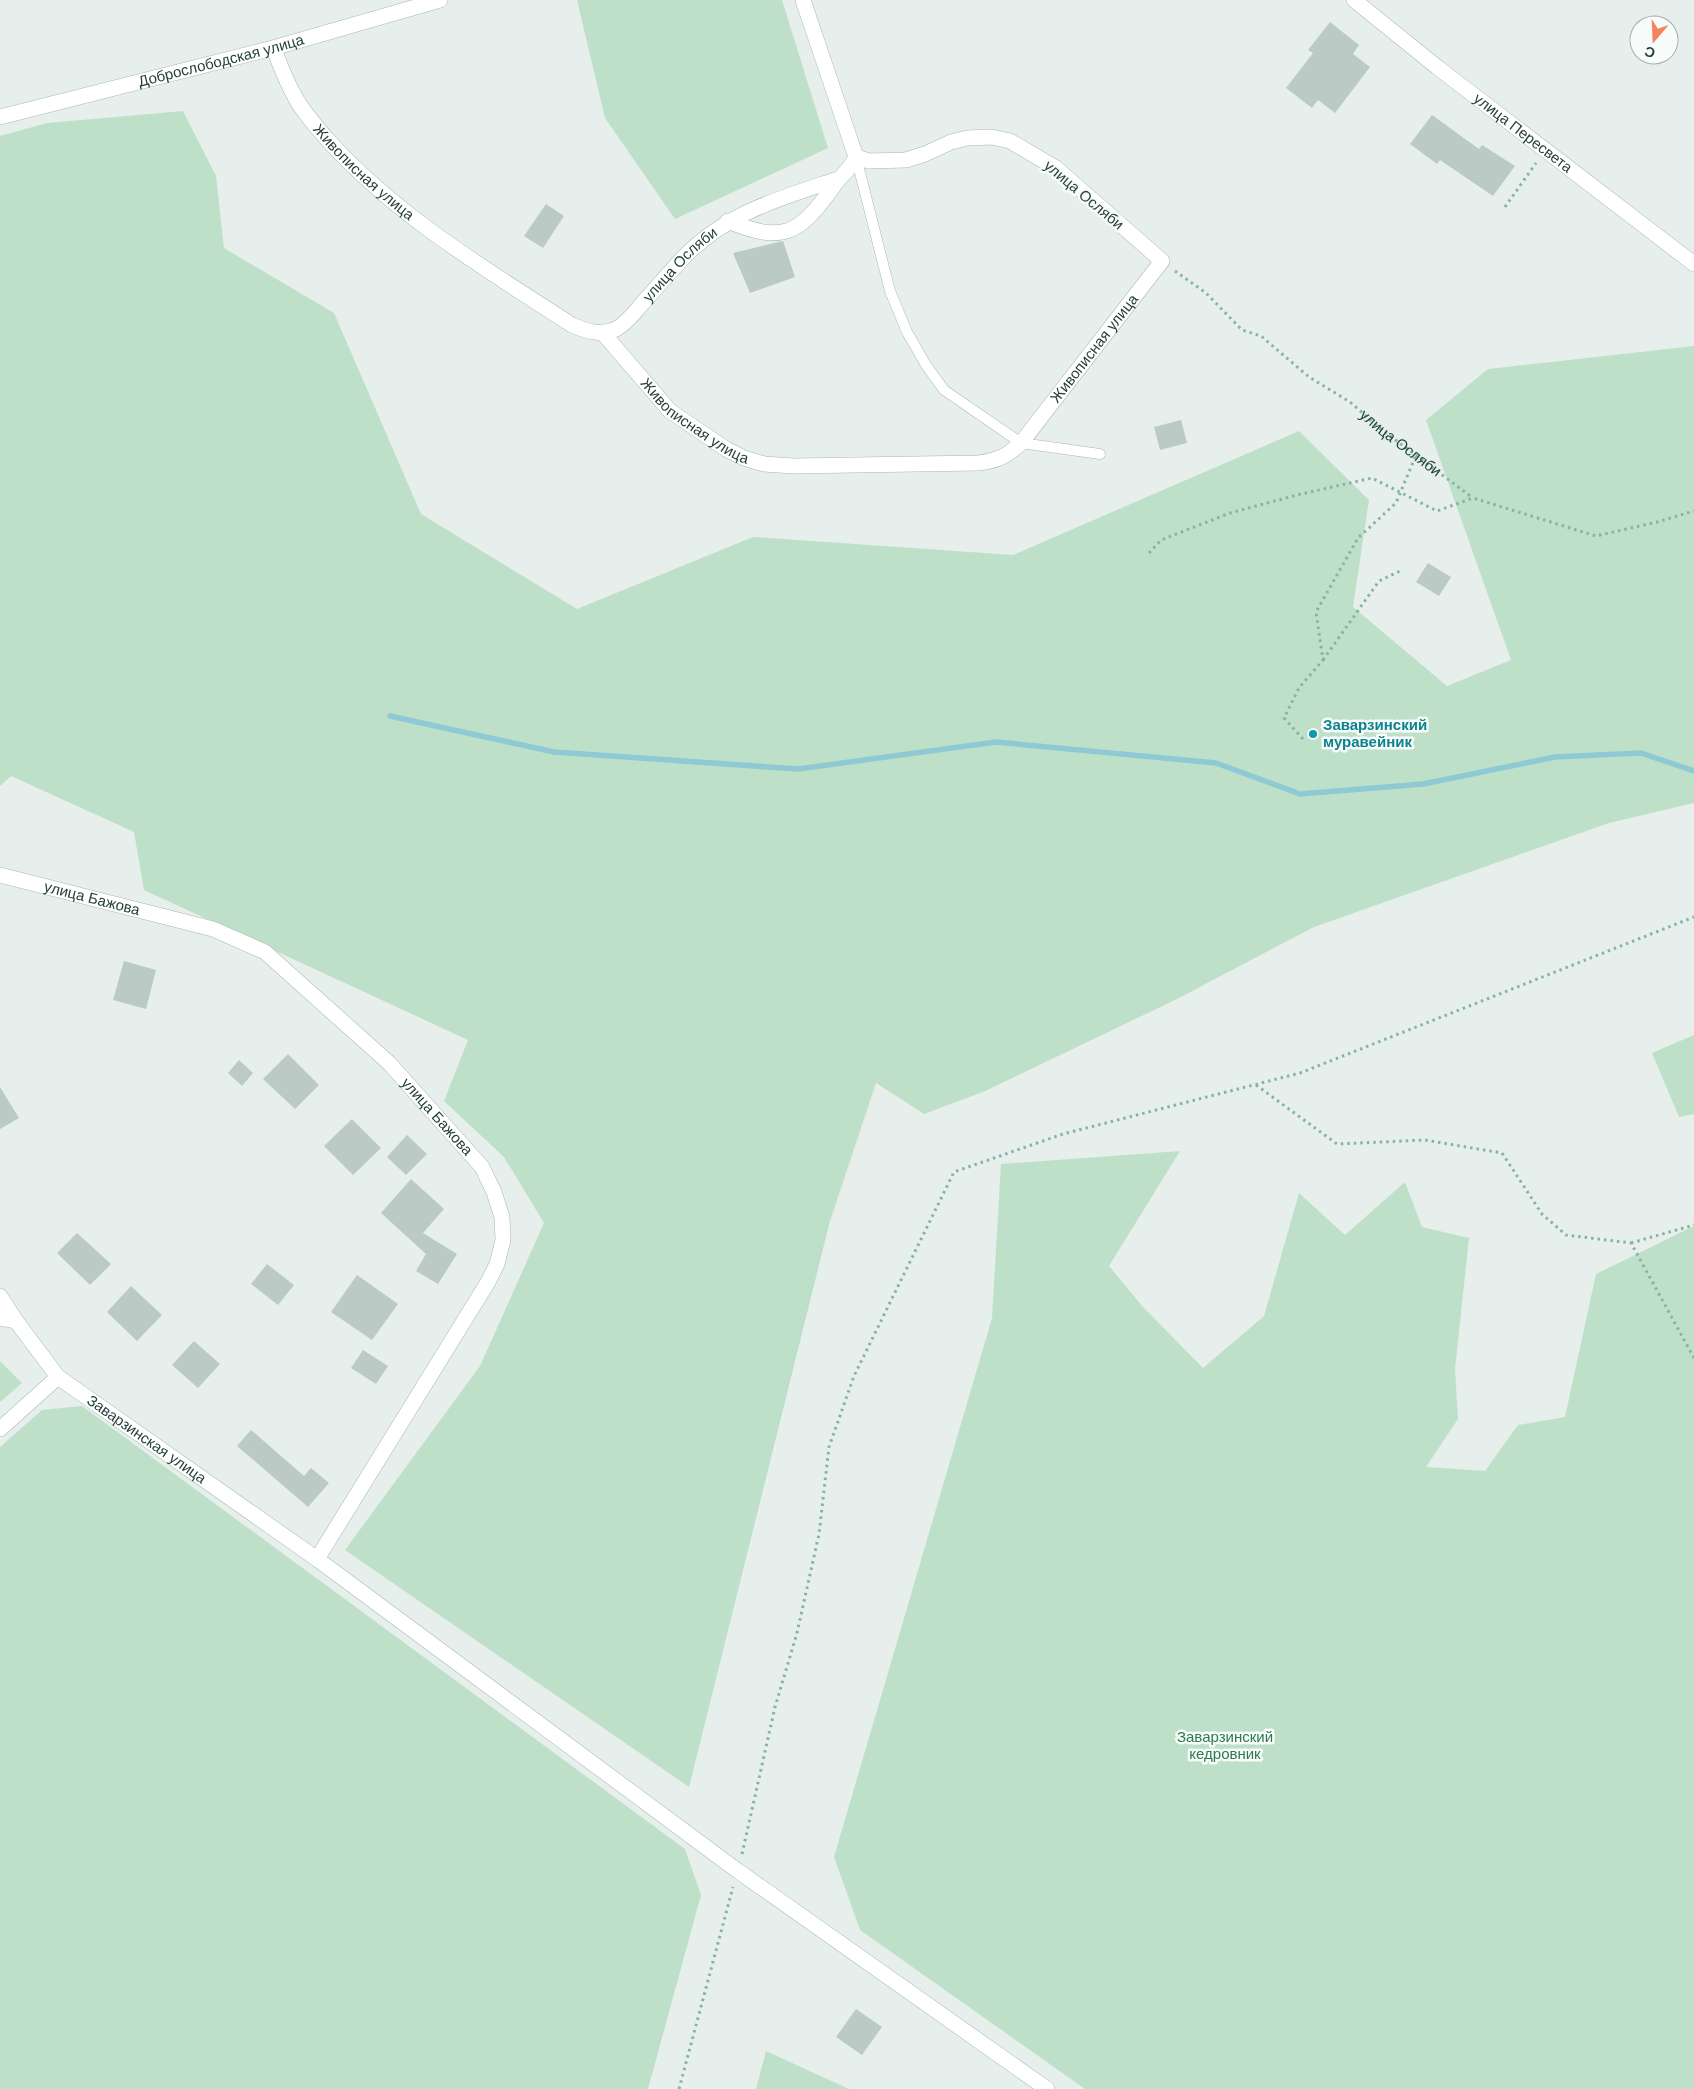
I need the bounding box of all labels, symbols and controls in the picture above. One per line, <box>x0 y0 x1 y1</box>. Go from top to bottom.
north arrow <box>1629 15 1679 65</box>
street label: Доброслободская улица <box>136 30 306 90</box>
text: С <box>1642 43 1657 62</box>
street label: улица Пересвета <box>1471 89 1576 176</box>
street label: Живописная улица <box>310 120 418 224</box>
street label: улица Осляби <box>1041 156 1127 233</box>
street label: улица Осляби <box>639 223 720 305</box>
street label: Живописная улица <box>1046 290 1142 406</box>
street label: Живописная улица <box>637 374 751 467</box>
street label: улица Осляби <box>1357 406 1445 480</box>
place label: Заварзинский муравейник <box>1323 716 1427 750</box>
marker: Заварзинский муравейник <box>1307 728 1319 740</box>
street label: улица Бажова <box>43 878 143 918</box>
street label: улица Бажова <box>398 1074 477 1159</box>
street label: Заварзинская улица <box>84 1391 210 1487</box>
park label: Заварзинский кедровник <box>1177 1728 1273 1762</box>

